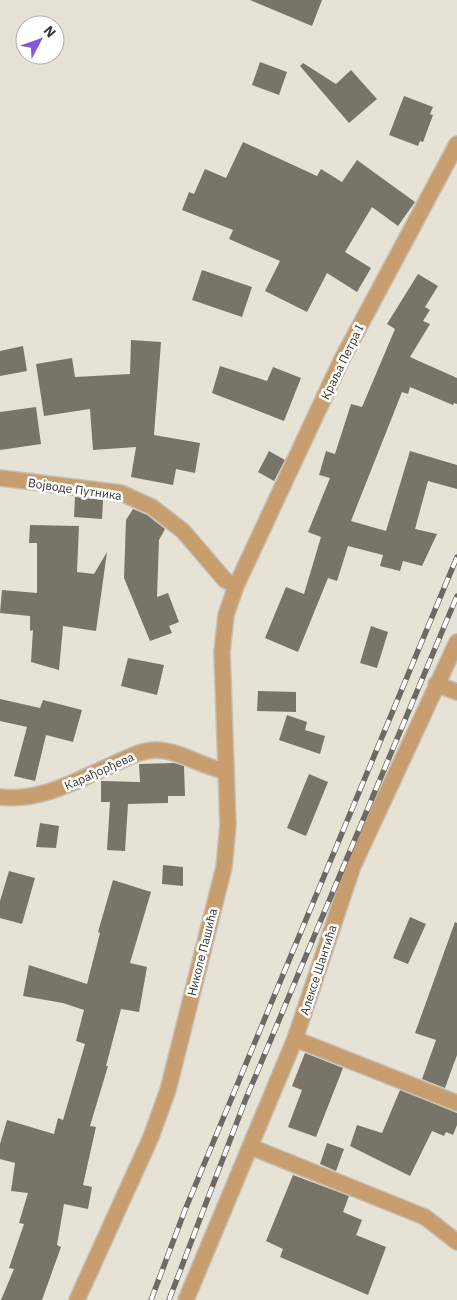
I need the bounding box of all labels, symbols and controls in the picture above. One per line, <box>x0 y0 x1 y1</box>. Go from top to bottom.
north arrow <box>15 15 65 65</box>
text: N <box>40 22 60 41</box>
street label: Краља Петра I <box>317 322 367 402</box>
street label: Војводе Путника <box>27 475 123 503</box>
street label: Карађорђева <box>62 749 137 793</box>
street label: Николе Пашића <box>184 906 220 997</box>
street label: Алексе Шантића <box>296 922 340 1017</box>

